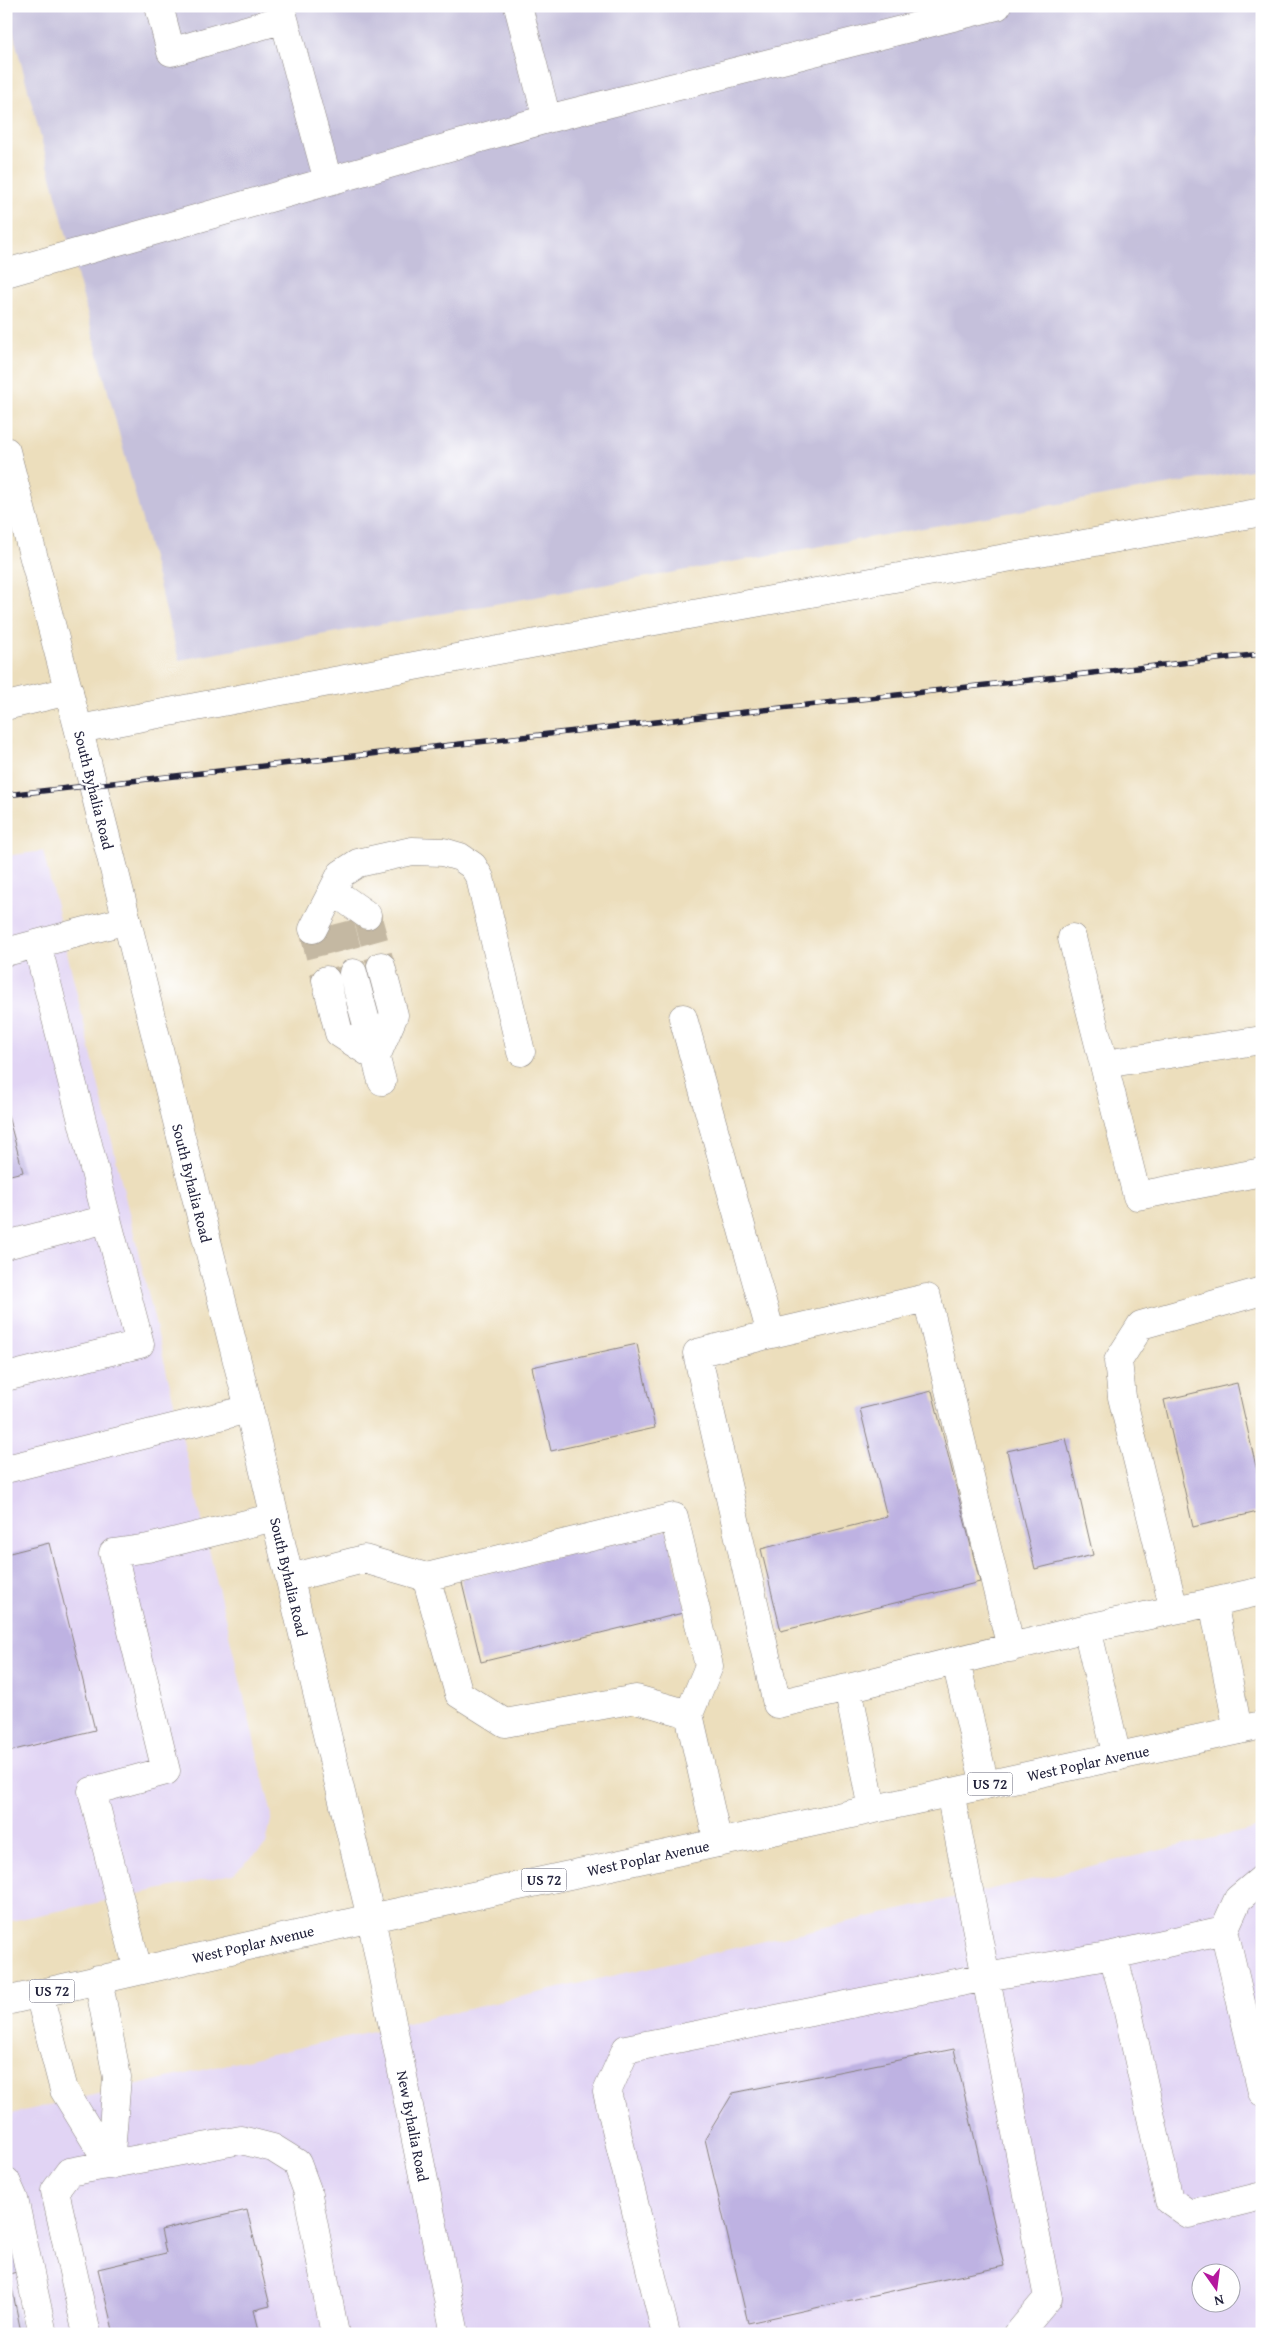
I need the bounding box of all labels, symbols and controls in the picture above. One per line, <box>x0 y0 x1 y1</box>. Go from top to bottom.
street label: South Byhalia Road <box>69 728 119 852</box>
street label: South Byhalia Road <box>167 1121 217 1245</box>
street label: South Byhalia Road <box>265 1515 313 1639</box>
street label: West Poplar Avenue <box>1025 1740 1151 1786</box>
road number: US 72 <box>968 1772 1012 1796</box>
street label: West Poplar Avenue <box>585 1835 711 1881</box>
road number: US 72 <box>522 1868 566 1892</box>
street label: West Poplar Avenue <box>190 1920 316 1968</box>
road number: US 72 <box>30 1980 74 2002</box>
street label: New Byhalia Road <box>392 2069 434 2183</box>
north arrow <box>1190 2262 1240 2312</box>
text: N <box>1212 2290 1226 2312</box>

